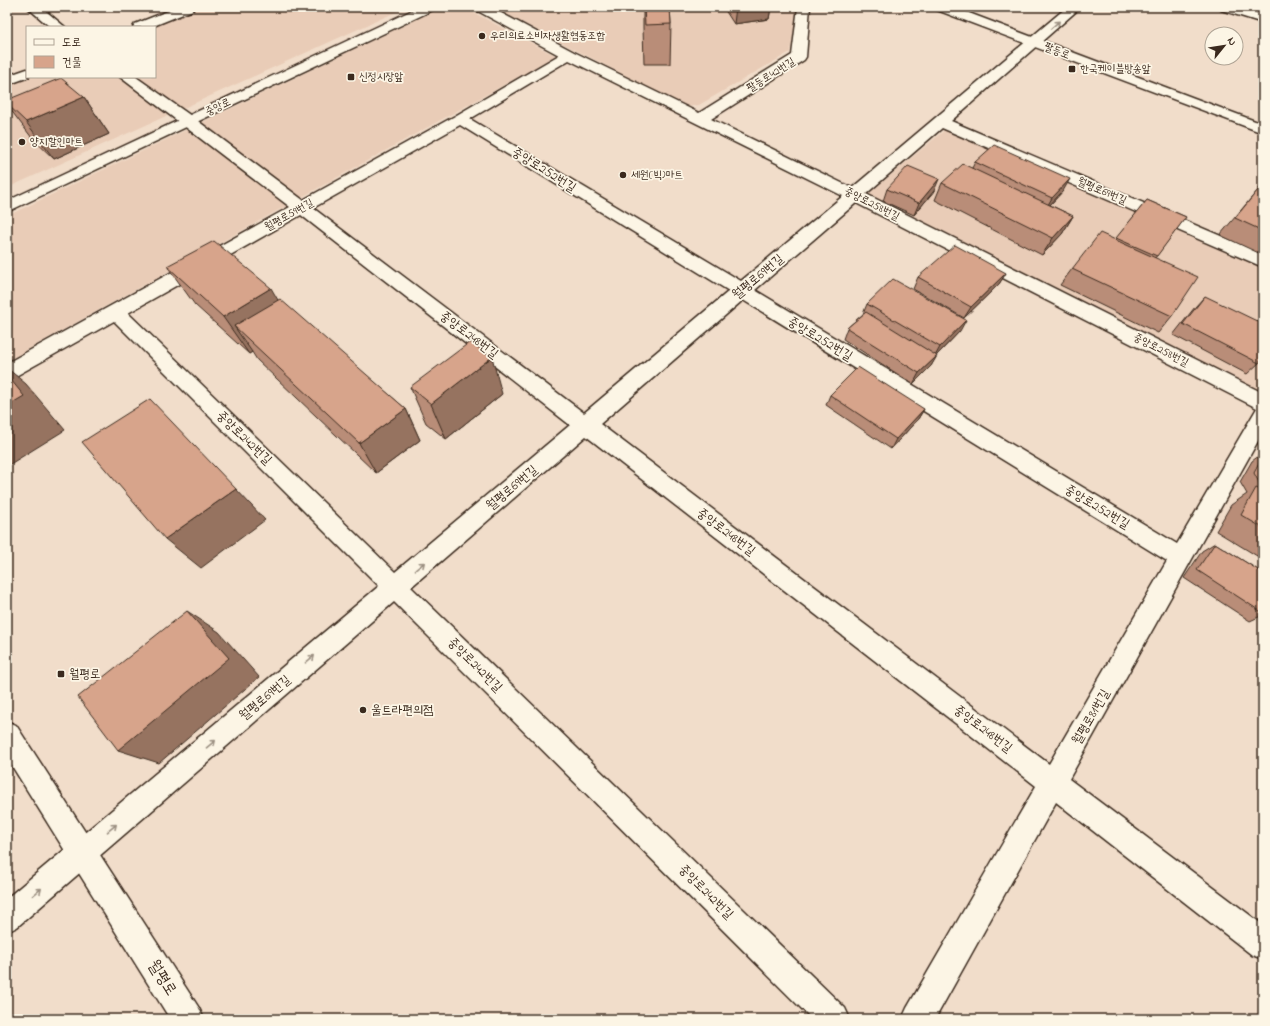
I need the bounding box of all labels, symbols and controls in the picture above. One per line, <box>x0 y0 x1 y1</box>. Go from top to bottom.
one-way arrow <box>1050 20 1060 29</box>
legend <box>26 26 156 78</box>
north arrow <box>1204 26 1244 66</box>
place label: 우리의료소비자생활협동조합 <box>490 28 605 44</box>
marker: 우리의료소비자생활협동조합 <box>477 31 487 41</box>
text: 도로 <box>62 34 81 52</box>
text: N <box>1223 34 1241 49</box>
street label: 팔등로 <box>1042 39 1072 63</box>
text: 건물 <box>62 54 82 72</box>
street label: 팔등로42번길 <box>744 54 798 96</box>
place label: 한국케이블방송앞 <box>1080 61 1151 77</box>
marker: 한국케이블방송앞 <box>1067 64 1077 74</box>
place label: 신정시장앞 <box>359 69 403 85</box>
marker: 신정시장앞 <box>346 72 356 82</box>
street label: 중앙로 <box>203 94 234 120</box>
place label: 양지할인마트 <box>30 134 83 150</box>
marker: 양지할인마트 <box>17 137 27 147</box>
street label: 중앙로252번길 <box>508 143 580 197</box>
place label: 세원(빅)마트 <box>631 167 683 183</box>
marker: 세원(빅)마트 <box>618 170 628 180</box>
street label: 월평로69번길 <box>1075 173 1129 209</box>
street label: 중앙로258번길 <box>842 183 903 225</box>
street label: 월평로59번길 <box>262 195 317 235</box>
street label: 월평로69번길 <box>728 250 788 304</box>
street label: 중앙로248번길 <box>436 307 502 363</box>
street label: 중앙로252번길 <box>784 312 856 366</box>
street label: 중앙로258번길 <box>1131 329 1192 371</box>
street label: 중앙로242번길 <box>212 407 276 469</box>
street label: 월평로69번길 <box>482 461 542 515</box>
street label: 중앙로252번길 <box>1061 480 1133 534</box>
street label: 중앙로248번길 <box>693 504 759 560</box>
one-way arrow <box>415 562 425 571</box>
street label: 중앙로242번길 <box>443 633 507 697</box>
one-way arrow <box>305 655 316 664</box>
place label: 월평로 <box>69 665 100 684</box>
marker: 월평로 <box>56 669 66 679</box>
street label: 월평로69번길 <box>235 671 295 725</box>
street label: 월평로81번길 <box>1067 686 1115 748</box>
place label: 울트라편의점 <box>371 701 434 720</box>
street label: 중앙로248번길 <box>950 701 1016 757</box>
marker: 울트라편의점 <box>358 705 368 715</box>
one-way arrow <box>206 739 217 748</box>
one-way arrow <box>107 823 118 832</box>
street label: 중앙로242번길 <box>674 860 738 924</box>
one-way arrow <box>31 888 41 897</box>
street label: 월평로 <box>142 955 182 1001</box>

